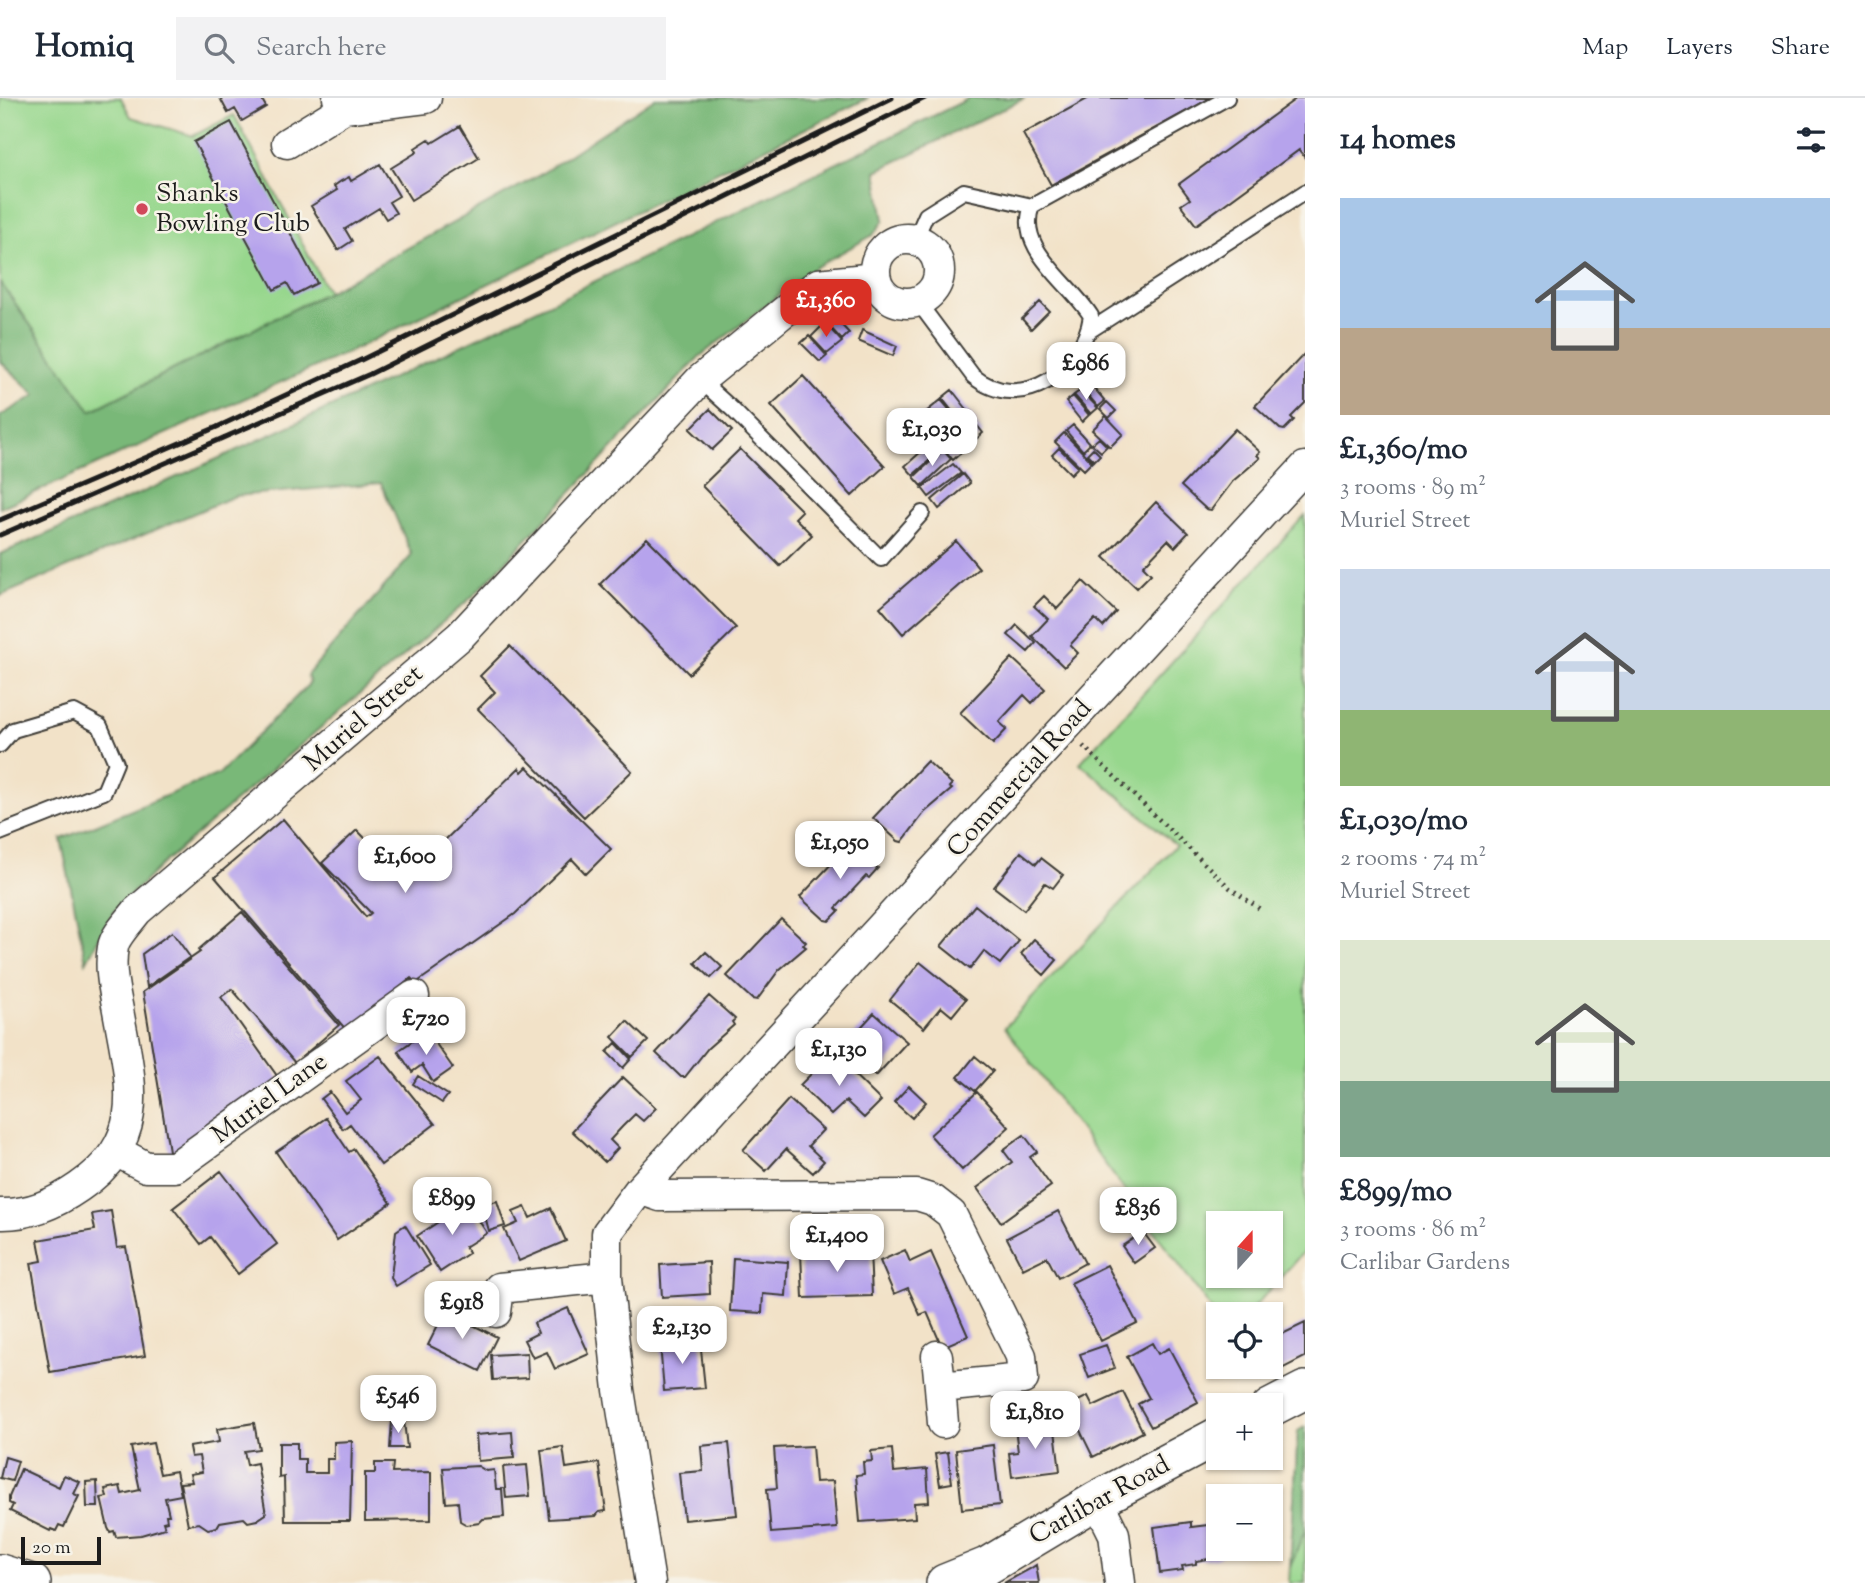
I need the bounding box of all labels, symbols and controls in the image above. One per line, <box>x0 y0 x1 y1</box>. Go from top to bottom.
search box <box>176 17 666 80</box>
text: Homiq <box>35 24 134 72</box>
icon: search <box>200 29 238 67</box>
text: Search here <box>256 30 387 67</box>
text: Map <box>1582 31 1628 65</box>
text: Layers <box>1666 31 1733 65</box>
text: Share <box>1771 31 1830 65</box>
text: 14 homes <box>1340 119 1456 162</box>
icon: filters <box>1792 121 1830 159</box>
place label: Shanks Bowling Club <box>156 176 310 243</box>
marker: Shanks Bowling Club <box>134 201 150 217</box>
icon: home <box>1522 243 1648 369</box>
pin: £1,360 <box>769 280 883 339</box>
text: £1,360 <box>796 285 856 318</box>
pin: £986 <box>1045 342 1127 402</box>
text: £986 <box>1063 348 1109 381</box>
pin: £1,030 <box>875 408 989 468</box>
text: £1,030 <box>902 414 962 447</box>
text: £1,360/mo <box>1340 429 1468 472</box>
text: 3 rooms · 89 m² <box>1340 472 1486 505</box>
text: Muriel Street <box>1340 505 1470 538</box>
icon: home <box>1522 614 1648 740</box>
street label: Muriel Street <box>296 657 432 781</box>
street label: Commercial Road <box>939 692 1101 866</box>
text: £1,030/mo <box>1340 800 1468 843</box>
pin: £1,050 <box>783 822 897 881</box>
text: £1,050 <box>811 827 869 860</box>
pin: £1,600 <box>348 836 462 895</box>
text: £1,600 <box>374 841 436 874</box>
text: 2 rooms · 74 m² <box>1340 843 1486 876</box>
text: Muriel Street <box>1340 876 1470 909</box>
icon: home <box>1522 985 1648 1111</box>
pin: £720 <box>385 998 467 1057</box>
text: £720 <box>402 1003 450 1036</box>
pin: £1,130 <box>782 1028 896 1088</box>
text: £1,130 <box>811 1034 867 1067</box>
street label: Muriel Lane <box>204 1044 336 1154</box>
text: £899/mo <box>1340 1171 1452 1214</box>
pin: £899 <box>411 1178 493 1237</box>
text: £899 <box>429 1183 475 1216</box>
pin: £836 <box>1097 1188 1179 1247</box>
text: £836 <box>1116 1193 1160 1226</box>
north arrow <box>1206 1211 1283 1288</box>
map controls <box>1206 1211 1283 1561</box>
pin: £1,400 <box>780 1214 894 1274</box>
text: 3 rooms · 86 m² <box>1340 1214 1486 1247</box>
text: £1,400 <box>806 1220 868 1253</box>
text: Carlibar Gardens <box>1340 1247 1510 1280</box>
pin: £918 <box>421 1282 503 1341</box>
text: £918 <box>440 1287 484 1320</box>
button: locate <box>1206 1302 1283 1379</box>
pin: £2,130 <box>625 1306 739 1366</box>
text: £2,130 <box>653 1312 711 1345</box>
pin: £546 <box>357 1376 439 1435</box>
text: £546 <box>376 1381 420 1414</box>
pin: £1,810 <box>978 1392 1092 1451</box>
button: + <box>1206 1393 1283 1470</box>
text: £1,810 <box>1006 1397 1064 1430</box>
street label: Carlibar Road <box>1023 1447 1177 1555</box>
button: − <box>1206 1484 1283 1561</box>
scale bar <box>21 1534 102 1566</box>
text: 20 m <box>32 1535 71 1562</box>

